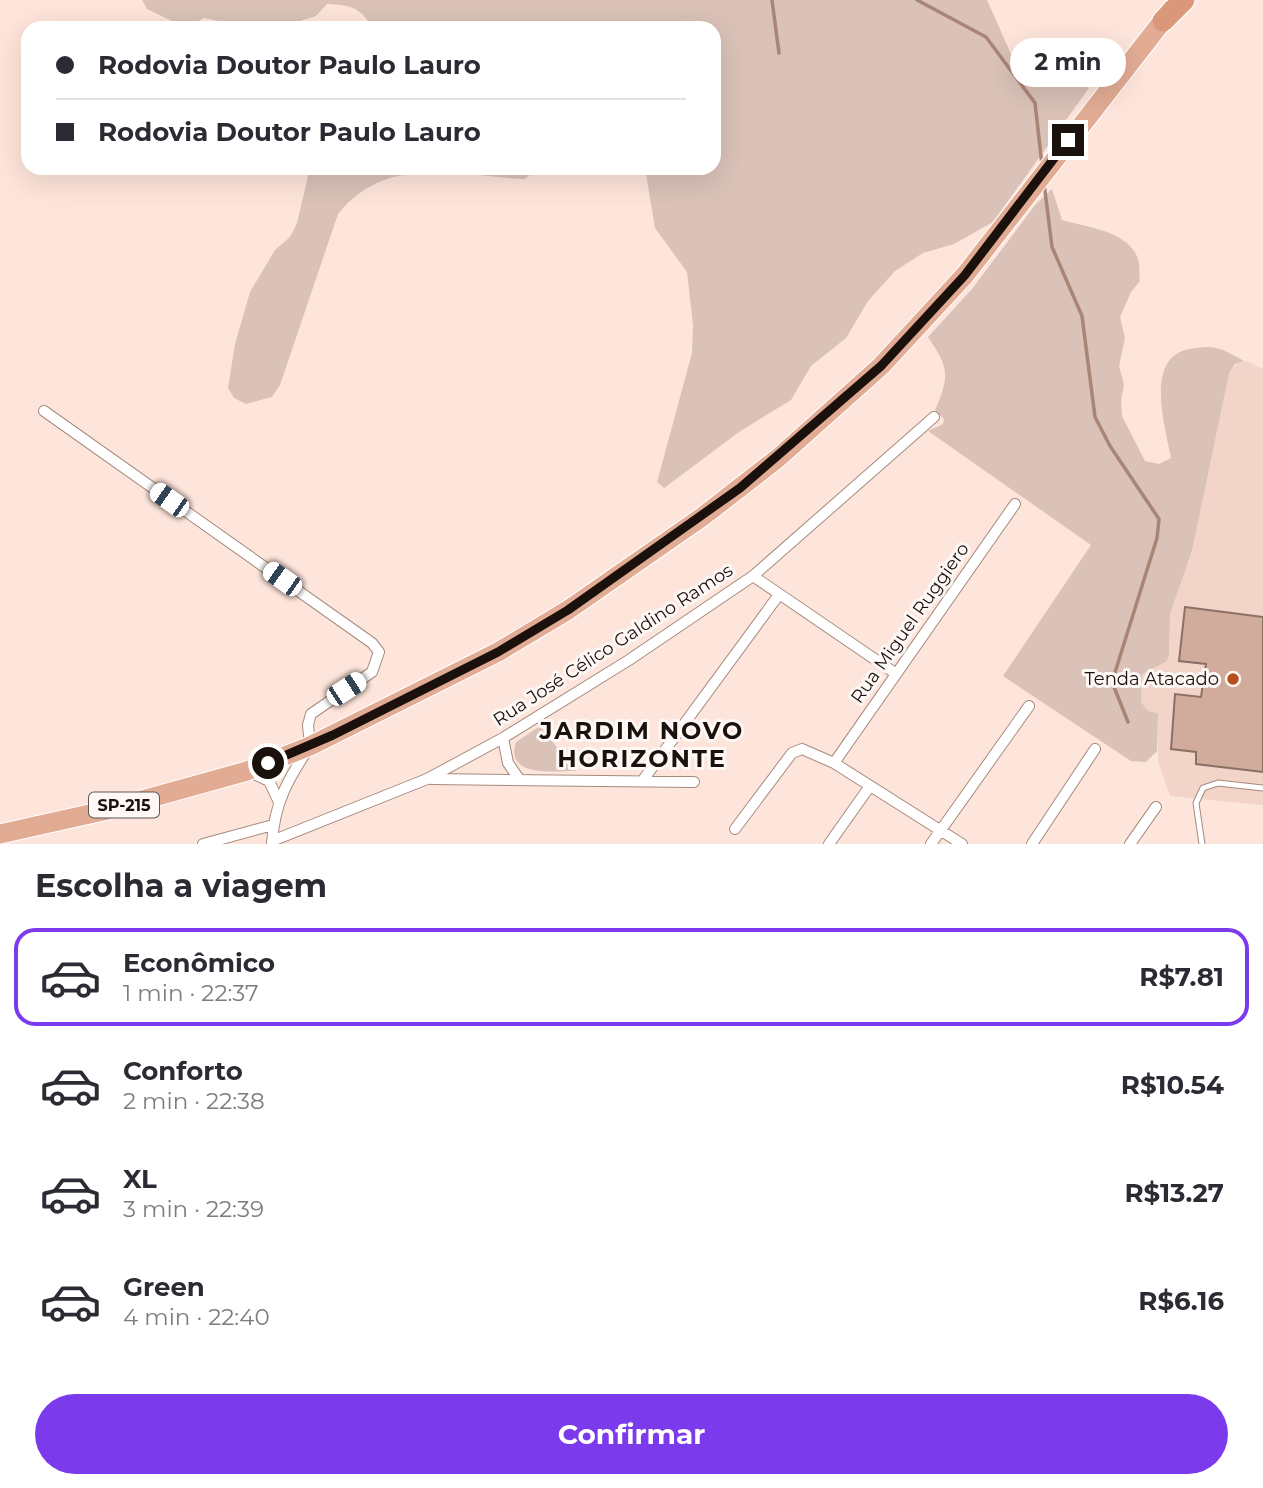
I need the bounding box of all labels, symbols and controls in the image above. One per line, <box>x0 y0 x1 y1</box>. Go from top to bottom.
callout: 2 min <box>1010 38 1126 88</box>
text: 2 min <box>1034 48 1102 76</box>
text: Rodovia Doutor Paulo Lauro <box>98 49 481 81</box>
text: Rodovia Doutor Paulo Lauro <box>98 116 481 148</box>
route end <box>1052 124 1084 156</box>
car <box>146 479 193 521</box>
street label: Rua Miguel Ruggiero <box>846 538 974 708</box>
car <box>259 558 306 600</box>
street label: Rua José Célico Galdino Ramos <box>489 559 737 731</box>
place label: Tenda Atacado <box>1084 668 1219 690</box>
car <box>323 669 370 709</box>
marker: Tenda Atacado <box>1225 671 1241 687</box>
district label: JARDIM NOVO HORIZONTE <box>539 716 744 773</box>
route start <box>252 747 284 779</box>
road number: SP-215 <box>89 792 159 818</box>
text: Escolha a viagem <box>35 866 327 905</box>
icon: car <box>39 946 102 1009</box>
text: Econômico <box>123 947 275 979</box>
text: R$7.81 <box>1139 961 1224 993</box>
text: 1 min · 22:37 <box>123 979 259 1007</box>
icon: car <box>39 1054 102 1117</box>
text: Conforto <box>123 1055 243 1087</box>
text: R$10.54 <box>1121 1069 1224 1101</box>
text: 2 min · 22:38 <box>123 1087 265 1115</box>
icon: car <box>39 1162 102 1225</box>
text: XL <box>123 1163 157 1195</box>
text: R$13.27 <box>1124 1177 1224 1209</box>
text: 3 min · 22:39 <box>123 1195 264 1223</box>
icon: car <box>39 1270 102 1333</box>
text: Green <box>123 1271 205 1303</box>
text: R$6.16 <box>1138 1285 1224 1317</box>
text: 4 min · 22:40 <box>123 1303 270 1331</box>
button: Confirmar <box>35 1394 1228 1474</box>

